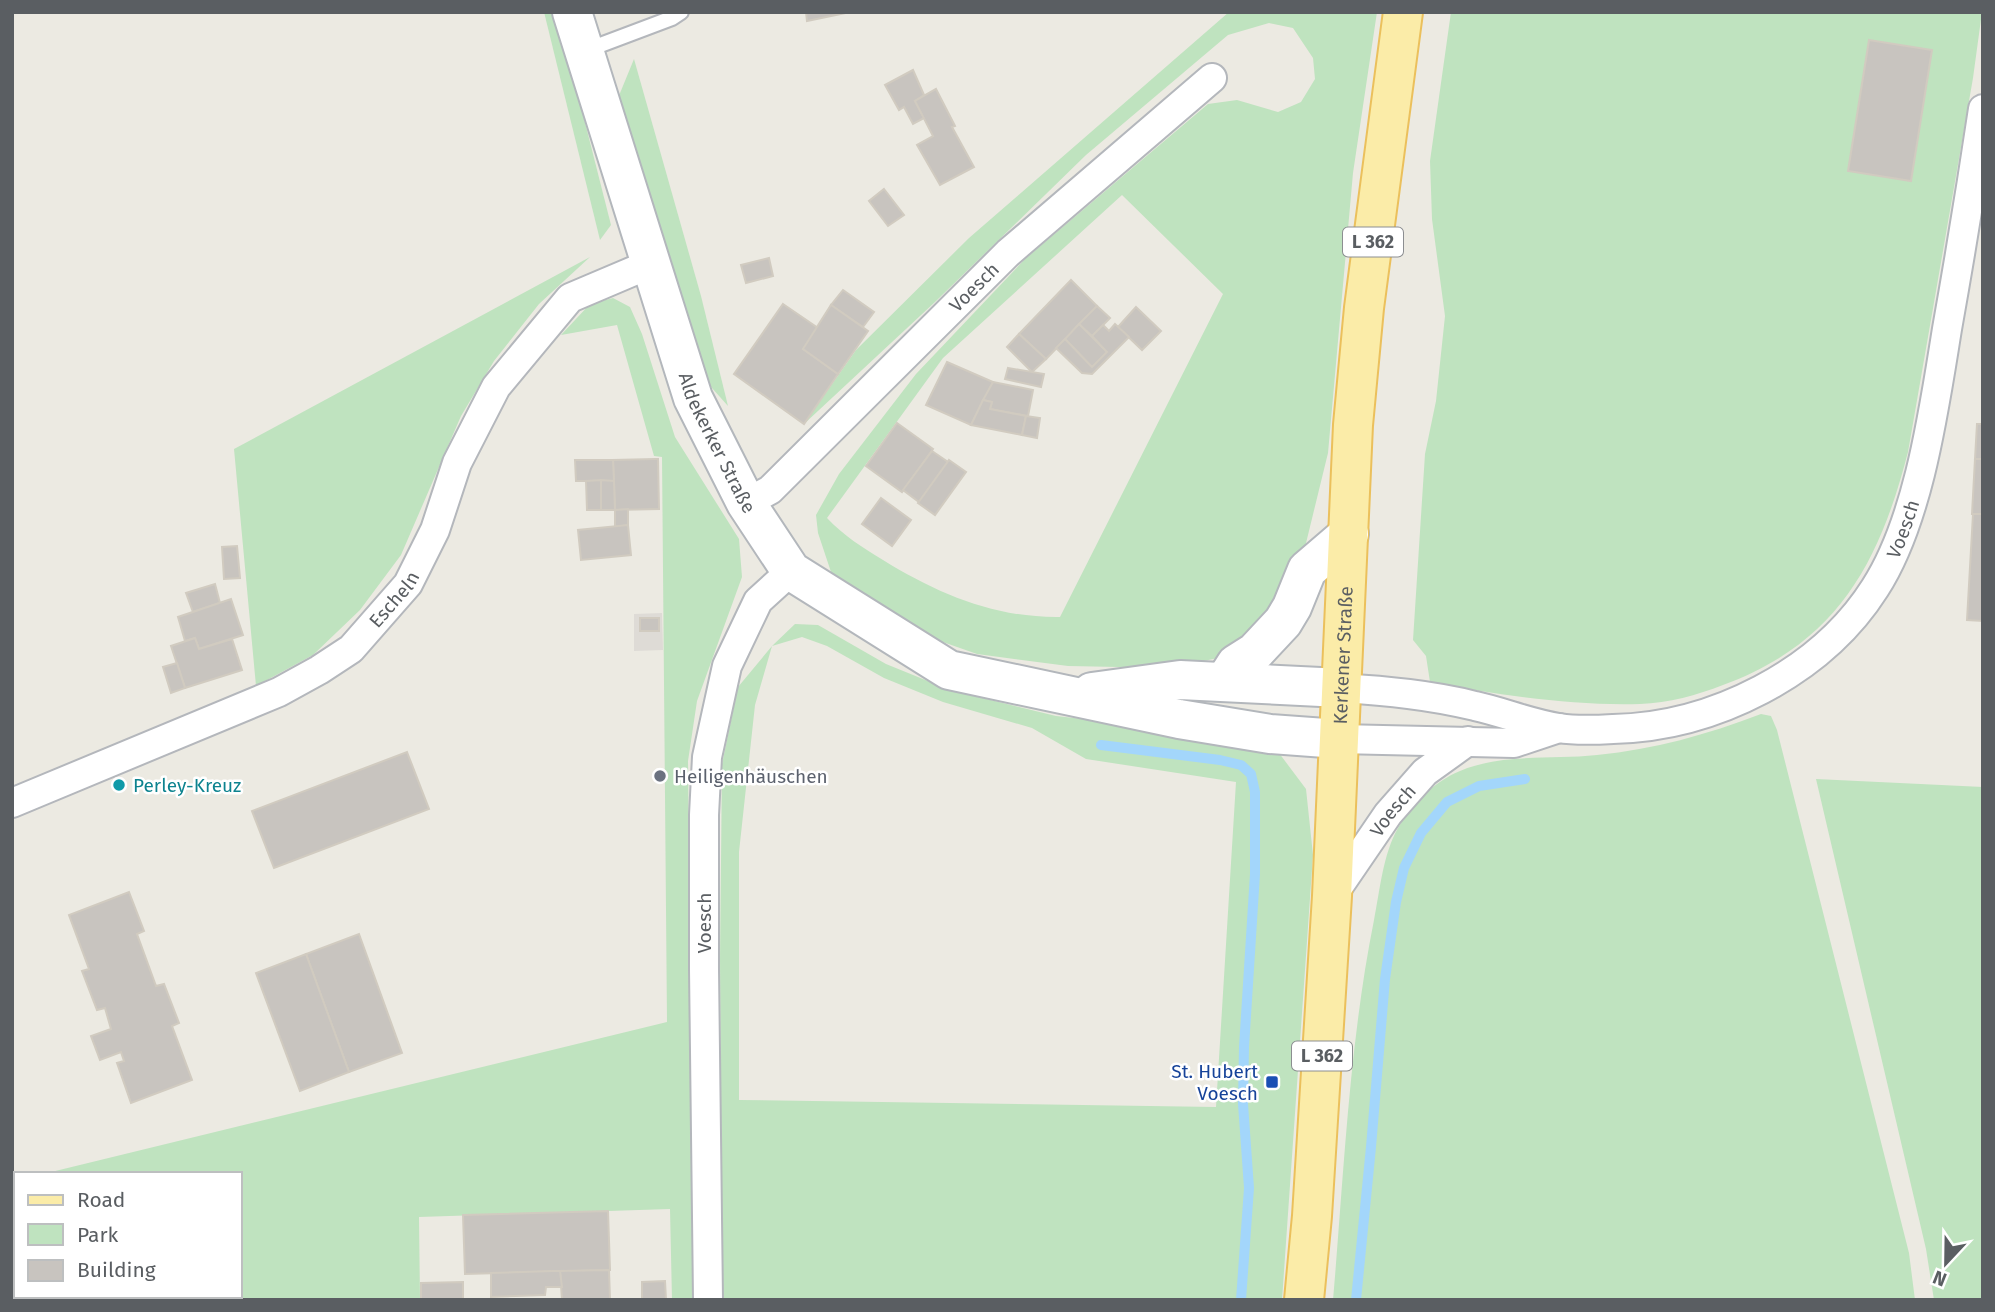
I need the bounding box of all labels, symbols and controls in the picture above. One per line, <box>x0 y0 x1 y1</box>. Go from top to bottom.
road number: L 362 <box>1343 228 1403 256</box>
street label: Voesch <box>945 258 1004 317</box>
street label: Aldekerker Straße <box>674 370 760 518</box>
street label: Voesch <box>1882 497 1924 562</box>
street label: Escheln <box>364 568 424 632</box>
street label: Kerkener Straße <box>1329 586 1358 725</box>
place label: Heiligenhäuschen <box>674 765 828 788</box>
marker: Heiligenhäuschen <box>652 768 668 784</box>
place label: Perley-Kreuz <box>133 774 241 797</box>
marker: Perley-Kreuz <box>111 777 127 793</box>
street label: Voesch <box>1365 780 1421 841</box>
street label: Voesch <box>693 893 716 953</box>
road number: L 362 <box>1292 1042 1352 1070</box>
place label: St. Hubert Voesch <box>1171 1060 1258 1105</box>
marker: St. Hubert Voesch <box>1264 1074 1280 1090</box>
legend <box>14 1172 242 1298</box>
text: Road <box>77 1187 125 1213</box>
text: Park <box>77 1222 119 1248</box>
north arrow <box>1911 1228 1981 1298</box>
text: Building <box>77 1257 156 1283</box>
text: N <box>1930 1265 1950 1291</box>

